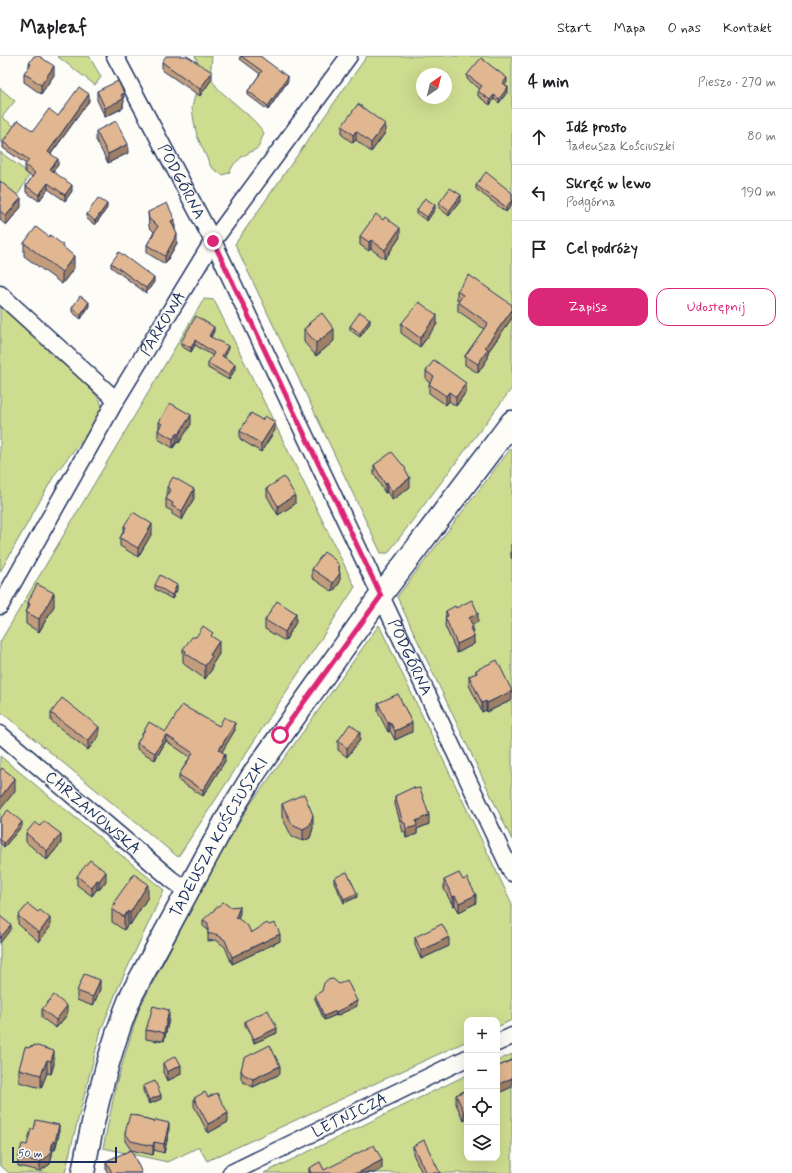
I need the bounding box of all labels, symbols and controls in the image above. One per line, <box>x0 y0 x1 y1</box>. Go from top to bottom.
text: Mapleaf <box>20 15 87 40</box>
text: Start <box>557 19 592 37</box>
text: Mapa <box>614 19 646 37</box>
text: O nas <box>668 19 701 37</box>
text: Kontakt <box>723 19 772 37</box>
north arrow <box>416 68 452 104</box>
text: 4 min <box>528 71 569 93</box>
text: Pieszo · 270 m <box>698 74 776 91</box>
text: Idź prosto <box>566 118 627 138</box>
icon: ahead <box>528 126 550 148</box>
text: 80 m <box>747 128 776 145</box>
text: Tadeusza Kościuszki <box>566 138 675 155</box>
street label: PODGÓRNA <box>153 140 210 223</box>
text: Skręć w lewo <box>566 174 651 194</box>
icon: left <box>528 182 550 204</box>
text: 190 m <box>741 184 776 201</box>
text: Podgórna <box>566 194 616 211</box>
route end <box>204 232 222 250</box>
icon: arrive <box>528 238 550 260</box>
text: Cel podróży <box>566 239 638 259</box>
street label: PARKOWA <box>135 287 190 360</box>
button: Zapisz <box>528 288 648 326</box>
button: Udostępnij <box>656 288 776 326</box>
street label: PODGÓRNA <box>383 616 437 699</box>
route start <box>271 726 289 744</box>
street label: TADEUSZA KOŚCIUSZKI <box>165 753 273 921</box>
street label: CHRZANOWSKA <box>41 766 145 859</box>
map controls <box>464 1017 500 1161</box>
button: + <box>464 1017 500 1053</box>
button: − <box>464 1053 500 1089</box>
street label: LETNICZA <box>308 1088 391 1142</box>
button: locate <box>464 1089 500 1125</box>
button: layers <box>464 1125 500 1161</box>
scale bar <box>12 1145 117 1164</box>
text: 50 m <box>18 1147 43 1161</box>

